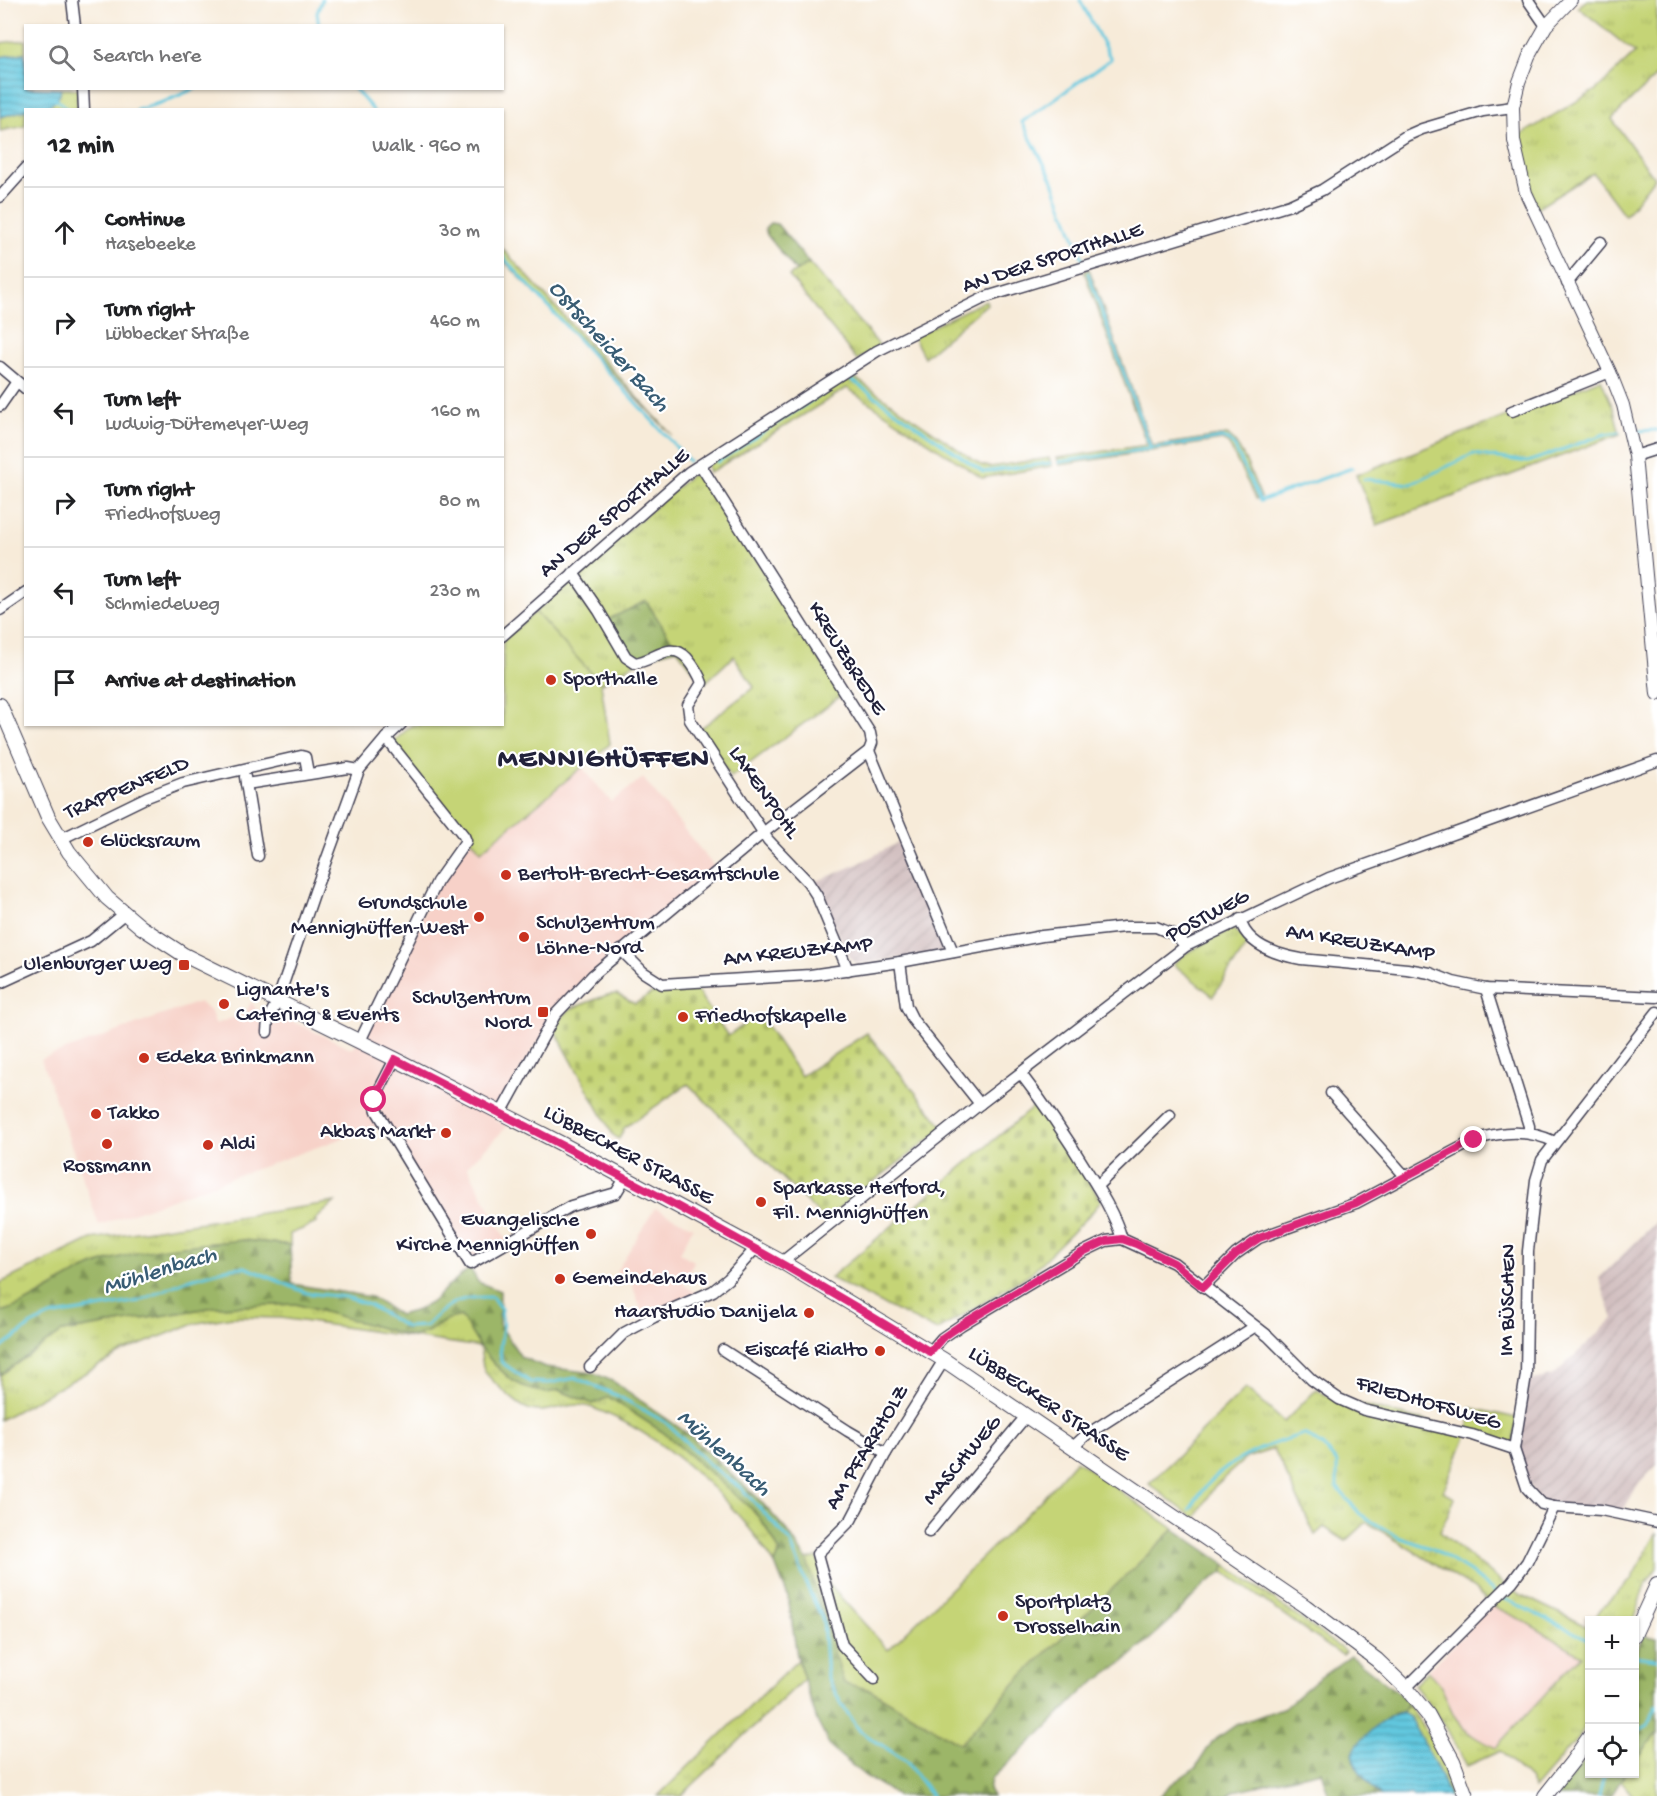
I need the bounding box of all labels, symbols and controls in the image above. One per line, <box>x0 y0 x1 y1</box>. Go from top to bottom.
search box <box>24 24 504 90</box>
icon: search <box>45 41 78 74</box>
text: Search here <box>93 44 201 70</box>
text: 12 min <box>48 132 114 163</box>
text: Walk · 960 m <box>372 136 480 159</box>
text: Continue <box>105 208 185 234</box>
icon: ahead <box>48 216 81 249</box>
street label: AN DER SPORTHALLE <box>959 217 1148 300</box>
text: 30 m <box>439 221 480 244</box>
text: Hasebeeke <box>105 234 196 257</box>
water label: Ostscheider Bach <box>541 275 676 420</box>
text: Turn right <box>105 298 193 324</box>
icon: right <box>48 306 81 339</box>
text: 460 m <box>430 311 480 334</box>
text: Lübbecker Straße <box>105 324 249 347</box>
text: Turn left <box>105 388 179 414</box>
icon: left <box>48 396 81 429</box>
text: 160 m <box>431 401 480 424</box>
text: Ludwig-Dütemeyer-Weg <box>105 414 309 437</box>
street label: AN DER SPORTHALLE <box>535 443 696 584</box>
text: Turn right <box>105 478 193 504</box>
icon: right <box>48 486 81 519</box>
text: 80 m <box>439 491 480 514</box>
text: Friedhofsweg <box>105 504 221 527</box>
text: Turn left <box>105 568 179 594</box>
icon: left <box>48 576 81 609</box>
text: 230 m <box>430 581 480 604</box>
text: Schmiedeweg <box>105 594 220 617</box>
street label: KREUZBREDE <box>801 597 892 722</box>
icon: arrive <box>48 666 81 699</box>
place label: Sporthalle <box>563 667 658 693</box>
text: Arrive at destination <box>105 669 295 695</box>
marker: Sporthalle <box>544 673 558 687</box>
street label: LAKENPOHL <box>722 742 805 845</box>
district label: MENNIGHÜFFEN <box>498 744 710 777</box>
street label: TRAPPENFELD <box>59 751 194 828</box>
place label: Glücksraum <box>100 829 201 855</box>
marker: Glücksraum <box>81 835 95 849</box>
place label: Bertolt-Brecht-Gesamtschule <box>517 862 780 888</box>
marker: Bertolt-Brecht-Gesamtschule <box>499 868 513 882</box>
street label: POSTWEG <box>1161 884 1255 950</box>
place label: Grundschule Mennighüffen-West <box>291 891 469 942</box>
marker: Grundschule Mennighüffen-West <box>472 910 486 924</box>
place label: Schulzentrum Löhne-Nord <box>536 911 655 962</box>
street label: AM KREUZKAMP <box>1284 919 1437 969</box>
marker: Schulzentrum Löhne-Nord <box>517 930 531 944</box>
street label: AM KREUZKAMP <box>722 932 875 974</box>
place label: Ulenburger Weg <box>23 952 172 978</box>
marker: Ulenburger Weg <box>177 958 191 972</box>
place label: Lignante's Catering & Events <box>236 978 400 1029</box>
place label: Schulzentrum Nord <box>412 986 533 1037</box>
marker: Lignante's Catering & Events <box>217 997 231 1011</box>
place label: Friedhofskapelle <box>694 1004 847 1030</box>
marker: Schulzentrum Nord <box>536 1005 550 1019</box>
marker: Friedhofskapelle <box>676 1010 690 1024</box>
place label: Edeka Brinkmann <box>156 1045 315 1071</box>
marker: Edeka Brinkmann <box>137 1051 151 1065</box>
route start <box>360 1086 386 1112</box>
street label: LÜBBECKER STRASSE <box>539 1100 719 1212</box>
place label: Takko <box>106 1101 160 1127</box>
marker: Takko <box>89 1107 103 1121</box>
place label: Akbas Markt <box>320 1120 436 1146</box>
marker: Akbas Markt <box>439 1126 453 1140</box>
route end <box>1460 1126 1486 1152</box>
place label: Aldi <box>220 1132 255 1158</box>
marker: Rossmann <box>100 1137 114 1151</box>
marker: Aldi <box>201 1138 215 1152</box>
place label: Rossmann <box>63 1154 151 1180</box>
place label: Sparkasse Herford, Fil. Mennighüffen <box>772 1176 946 1227</box>
marker: Sparkasse Herford, Fil. Mennighüffen <box>754 1195 768 1209</box>
place label: Evangelische Kirche Mennighüffen <box>396 1208 580 1259</box>
marker: Evangelische Kirche Mennighüffen <box>584 1227 598 1241</box>
water label: Mühlenbach <box>100 1241 221 1303</box>
street label: IM BÜSCHEN <box>1495 1244 1523 1356</box>
place label: Gemeindehaus <box>572 1266 707 1292</box>
marker: Gemeindehaus <box>553 1272 567 1286</box>
place label: Haarstudio Danijela <box>614 1300 798 1326</box>
marker: Haarstudio Danijela <box>802 1306 816 1320</box>
place label: Eiscafé Rialto <box>745 1338 868 1364</box>
street label: LÜBBECKER STRASSE <box>962 1341 1135 1469</box>
marker: Eiscafé Rialto <box>873 1344 887 1358</box>
street label: FRIEDHOFSWEG <box>1352 1371 1505 1437</box>
street label: AM PFARRHOLZ <box>821 1380 916 1515</box>
water label: Mühlenbach <box>670 1404 777 1505</box>
street label: MASCHWEG <box>918 1410 1009 1511</box>
place label: Sportplatz Drosselhain <box>1013 1590 1121 1641</box>
marker: Sportplatz Drosselhain <box>996 1609 1010 1623</box>
map controls <box>1585 1616 1639 1778</box>
button: + <box>1585 1616 1639 1670</box>
button: − <box>1585 1670 1639 1724</box>
button: locate <box>1585 1724 1639 1778</box>

